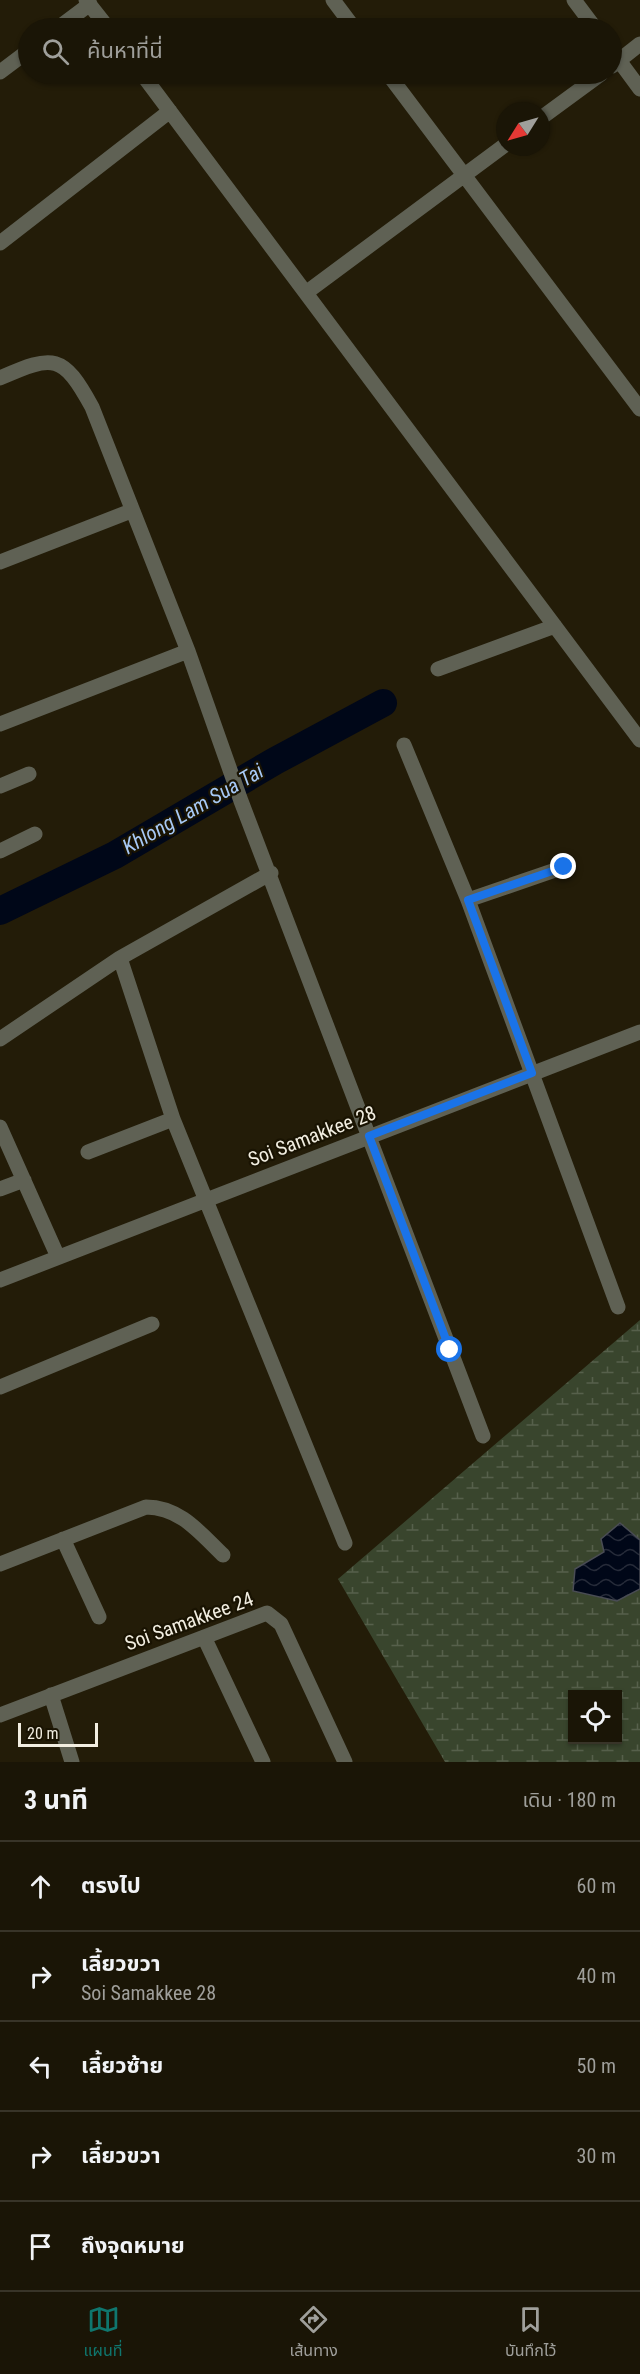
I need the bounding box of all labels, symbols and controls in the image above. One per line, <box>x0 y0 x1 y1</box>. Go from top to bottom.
search box <box>18 18 622 84</box>
icon: search <box>39 35 72 68</box>
text: ค้นหาที่นี่ <box>87 38 163 63</box>
north arrow <box>496 102 550 156</box>
water label: Khlong Lam Sua Tai <box>118 759 268 859</box>
route end <box>550 853 576 879</box>
street label: Soi Samakkee 28 <box>245 1101 379 1171</box>
route start <box>436 1336 462 1362</box>
street label: Soi Samakkee 24 <box>121 1587 257 1655</box>
map controls <box>568 1690 622 1744</box>
button: locate <box>568 1690 622 1744</box>
scale bar <box>18 1720 98 1748</box>
text: 20 m <box>27 1724 59 1743</box>
text: 3 นาที <box>24 1785 88 1815</box>
text: เดิน · 180 m <box>522 1788 616 1812</box>
icon: ahead <box>24 1870 57 1903</box>
text: ตรงไป <box>81 1873 141 1898</box>
text: 60 m <box>577 1874 616 1898</box>
text: เลี้ยวขวา <box>81 1951 161 1976</box>
icon: right <box>24 1960 57 1993</box>
text: 40 m <box>577 1964 616 1988</box>
text: Soi Samakkee 28 <box>81 1981 216 2005</box>
icon: left <box>24 2050 57 2083</box>
text: เลี้ยวซ้าย <box>81 2053 163 2078</box>
text: 50 m <box>577 2054 616 2078</box>
icon: right <box>24 2140 57 2173</box>
text: เลี้ยวขวา <box>81 2143 161 2168</box>
text: 30 m <box>577 2144 616 2168</box>
icon: arrive <box>24 2230 57 2263</box>
text: ถึงจุดหมาย <box>81 2233 185 2258</box>
tab: แผนที่ <box>84 2303 123 2363</box>
tab: เส้นทาง <box>290 2303 338 2363</box>
tab: บันทึกไว้ <box>505 2303 556 2363</box>

